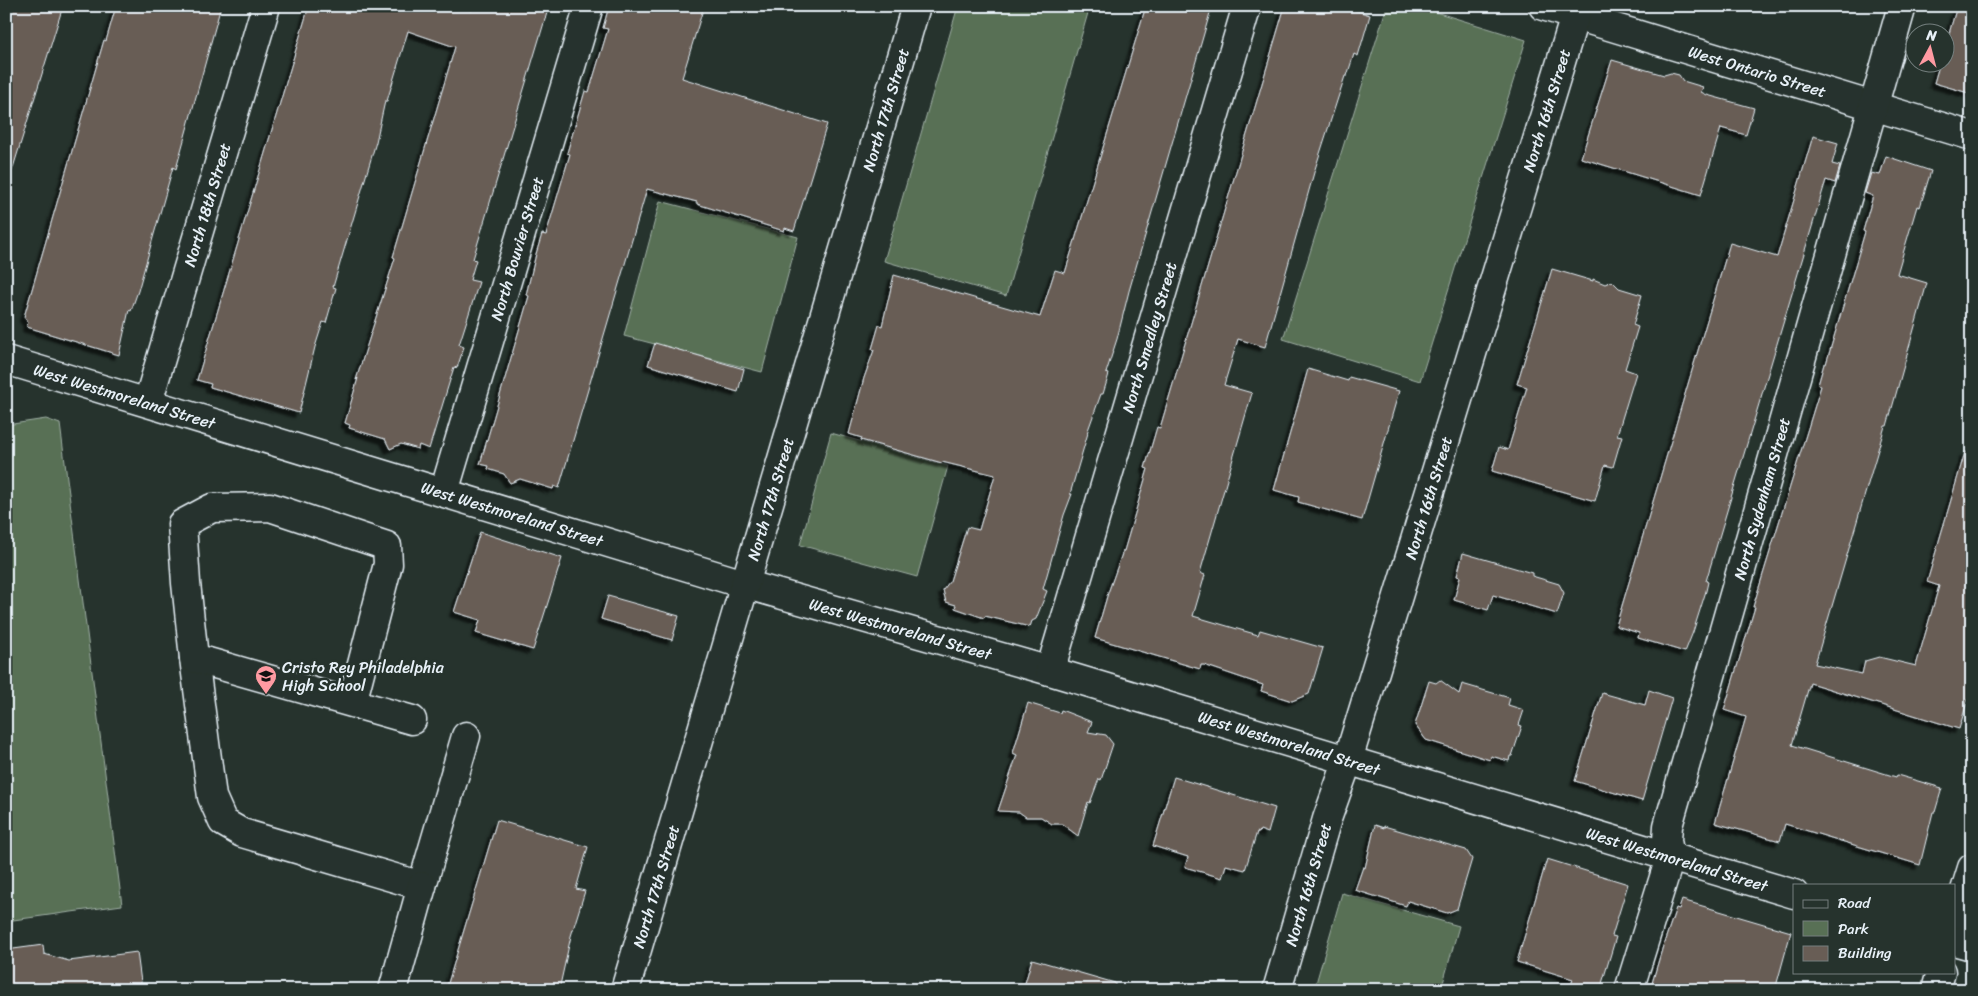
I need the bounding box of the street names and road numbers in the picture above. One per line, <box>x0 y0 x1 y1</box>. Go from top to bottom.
street label: West Ontario Street <box>1685 36 1830 106</box>
street label: North 17th Street <box>853 44 917 175</box>
street label: North 16th Street <box>1514 45 1579 176</box>
street label: North 18th Street <box>175 139 239 270</box>
street label: North Bouvier Street <box>481 173 552 324</box>
street label: North Smedley Street <box>1113 258 1185 416</box>
street label: West Westmoreland Street <box>30 355 220 437</box>
street label: North Sydenham Street <box>1724 414 1798 583</box>
street label: North 16th Street <box>1396 433 1460 563</box>
street label: North 17th Street <box>738 434 802 564</box>
street label: West Westmoreland Street <box>418 472 607 555</box>
street label: West Westmoreland Street <box>806 589 996 668</box>
street label: West Westmoreland Street <box>1194 702 1384 784</box>
street label: West Westmoreland Street <box>1582 818 1772 900</box>
street label: North 16th Street <box>1276 819 1340 950</box>
street label: North 17th Street <box>624 821 688 952</box>

